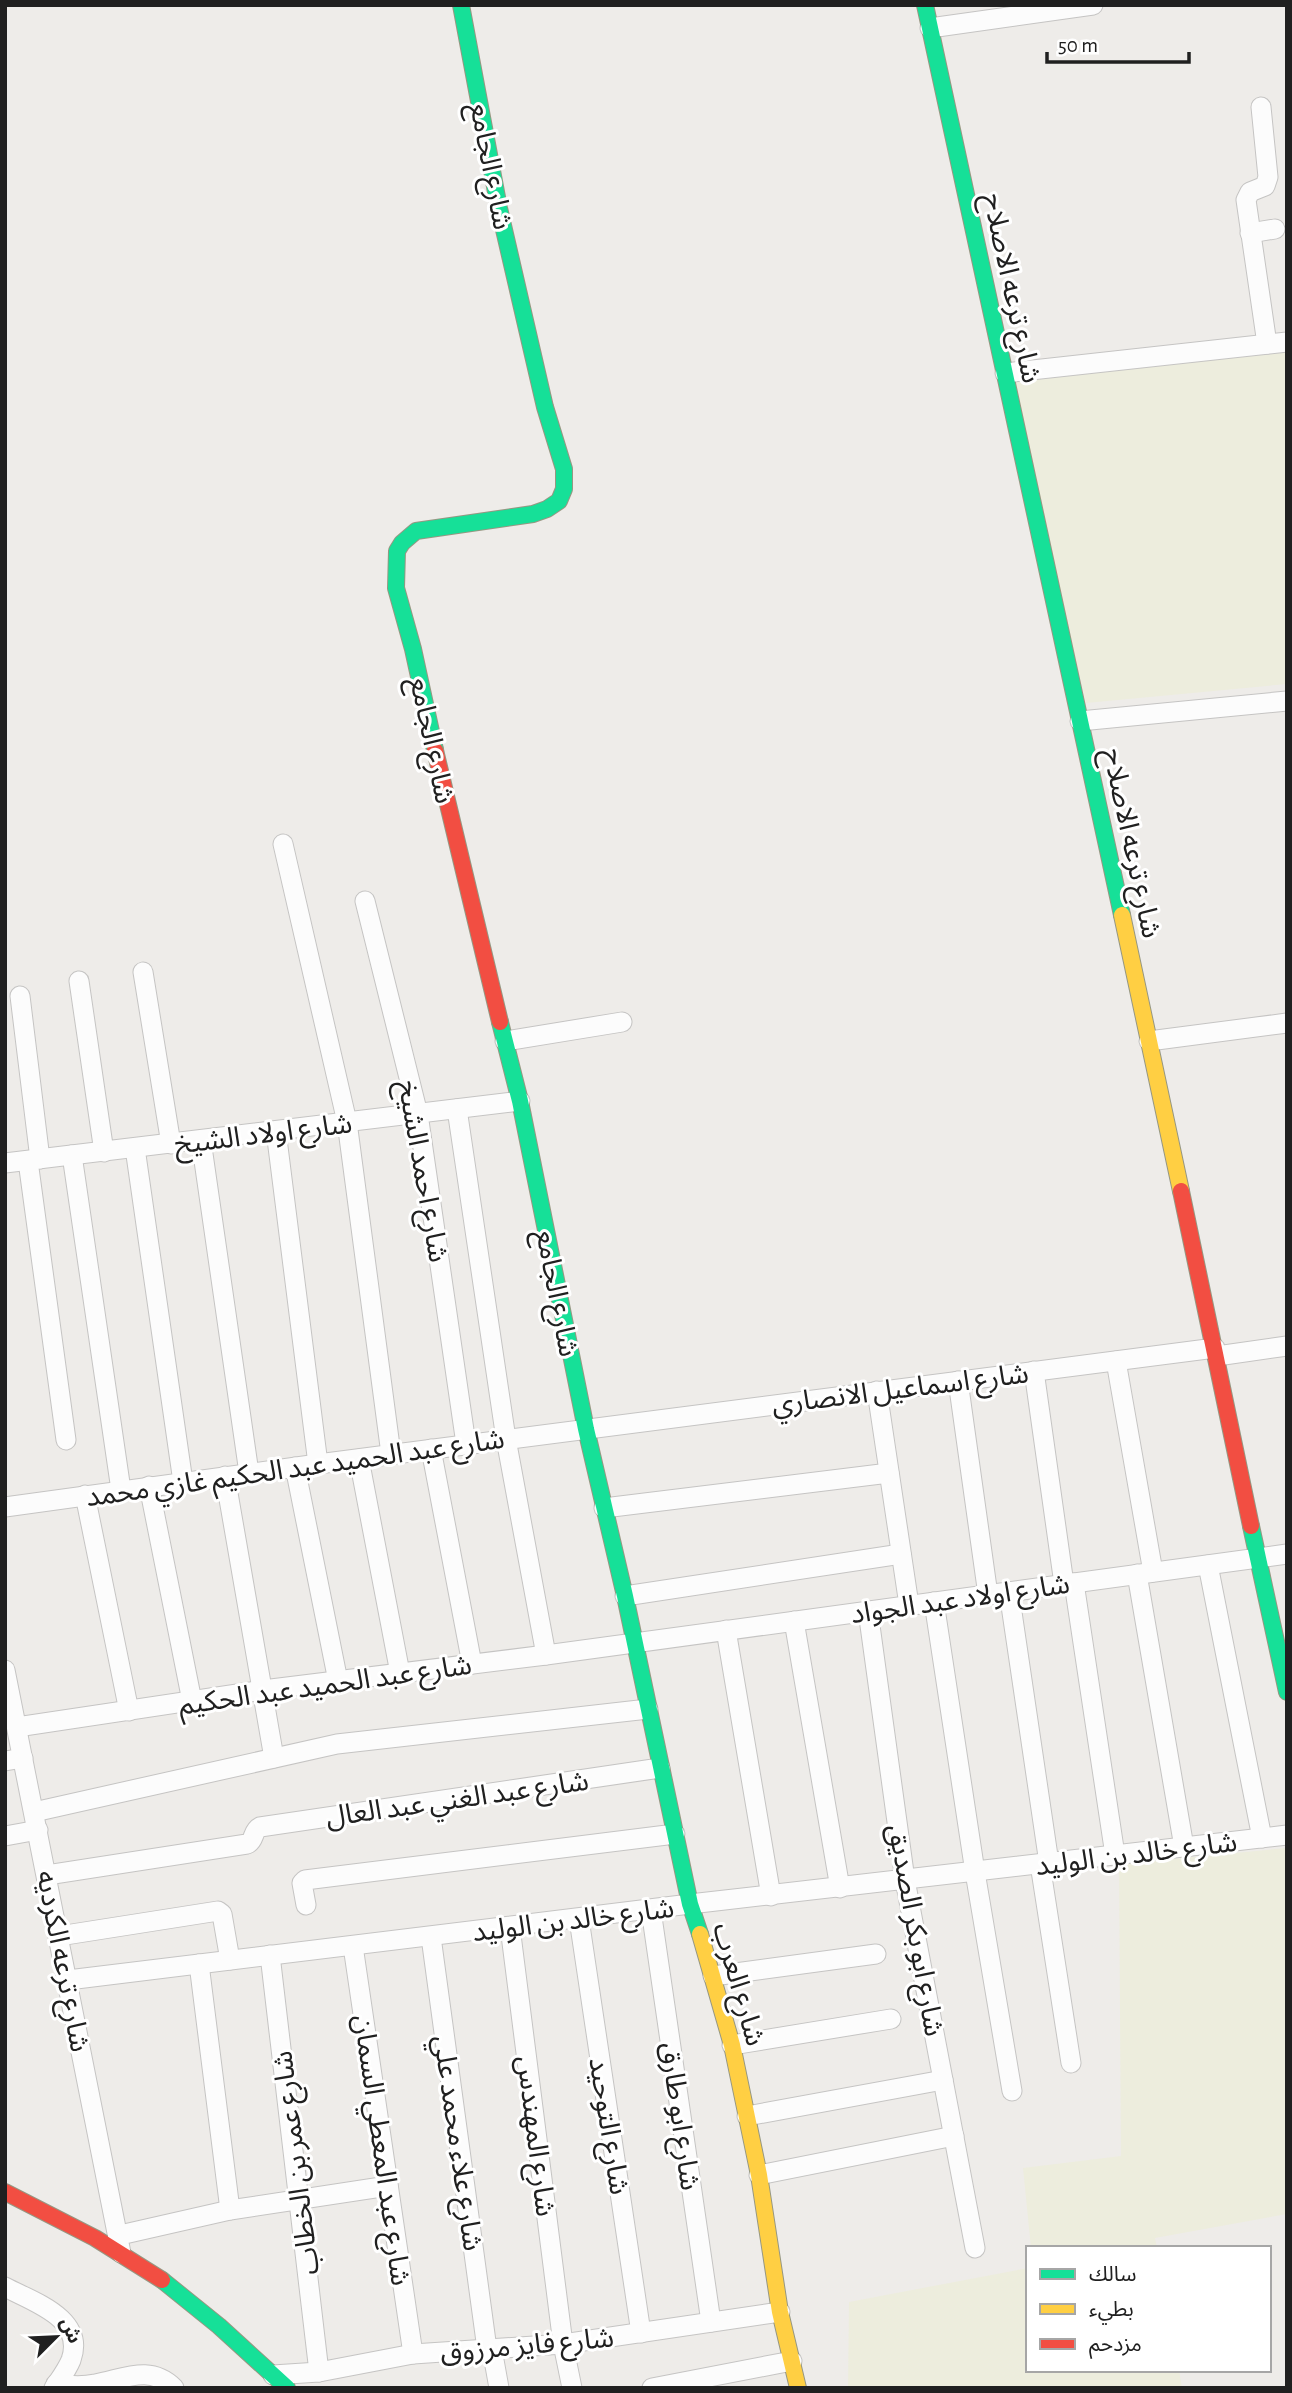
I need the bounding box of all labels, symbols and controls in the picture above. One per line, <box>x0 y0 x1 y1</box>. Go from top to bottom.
scale bar <box>1047 21 1189 65</box>
text: 50 m <box>1058 35 1098 56</box>
street label: شارع الجامع <box>459 101 516 233</box>
street label: شارع ترعه الاصلاح <box>972 191 1045 387</box>
street label: شارع الجامع <box>399 675 458 807</box>
street label: شارع ترعه الاصلاح <box>1092 746 1165 942</box>
street label: شارع احمد الشيخ <box>387 1078 452 1265</box>
street label: شارع اولاد الشيخ <box>173 1110 354 1165</box>
street label: شارع الجامع <box>525 1228 582 1360</box>
street label: شارع اسماعيل الانصاري <box>770 1360 1031 1425</box>
street label: شارع عبد الحميد عبد الحكيم غازي محمد <box>84 1426 507 1518</box>
street label: شارع اولاد عبد الجواد <box>849 1571 1072 1634</box>
street label: شارع عبد الحميد عبد الحكيم <box>177 1652 474 1726</box>
street label: شارع عبد الغني عبد العال <box>324 1768 591 1838</box>
street label: شارع ابو بكر الصديق <box>878 1822 947 2040</box>
street label: شارع خالد بن الوليد <box>1034 1829 1239 1886</box>
street label: شارع ترعه الكرديه <box>26 1868 93 2055</box>
street label: شارع خالد بن الوليد <box>471 1895 676 1952</box>
street label: شارع العرب <box>702 1920 769 2051</box>
street label: شارع عبد المعطي السمان <box>343 2013 414 2288</box>
street label: شارع علاء محمد علي <box>423 2034 486 2254</box>
street label: شارع ابو طارق <box>650 2040 703 2193</box>
street label: شارع عمر بن الخطاب <box>269 2049 330 2276</box>
street label: شارع المهندس <box>506 2054 559 2219</box>
street label: شارع التوحيد <box>578 2056 633 2198</box>
legend <box>1026 2246 1271 2372</box>
text: سالك <box>1089 2264 1136 2285</box>
text: بطيء <box>1089 2299 1134 2325</box>
north arrow <box>21 2302 91 2372</box>
text: ش <box>56 2315 84 2346</box>
street label: شارع فايز مرزوق <box>439 2324 616 2373</box>
text: مزدحم <box>1089 2334 1142 2359</box>

